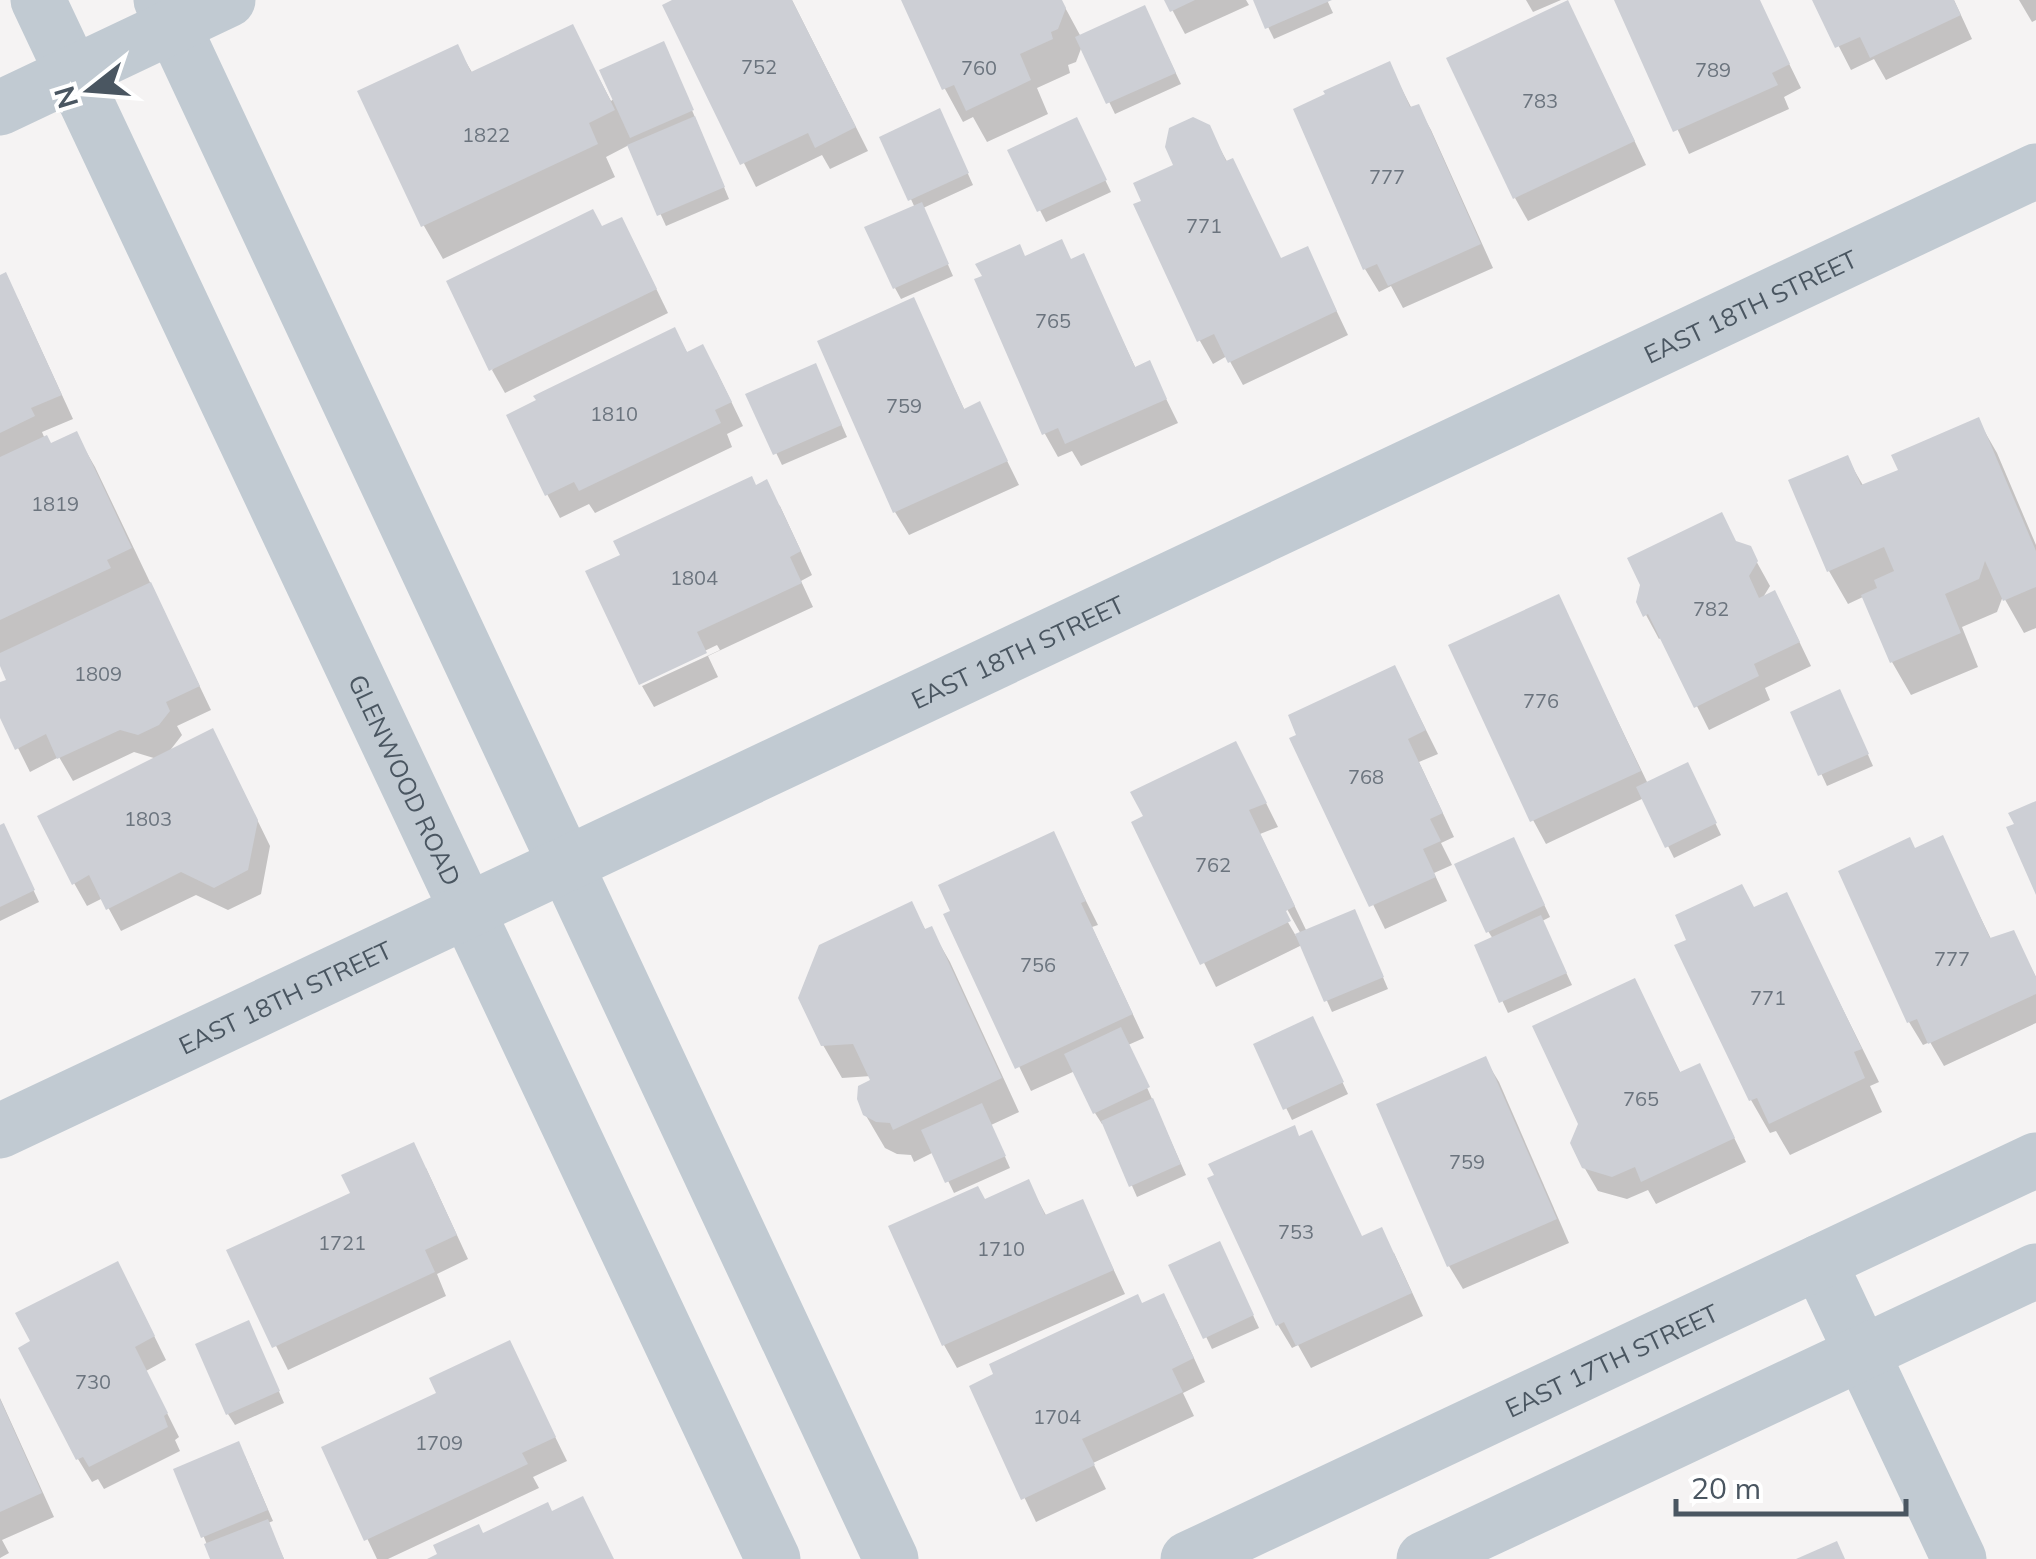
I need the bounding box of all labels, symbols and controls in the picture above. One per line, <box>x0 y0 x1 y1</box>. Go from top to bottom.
north arrow <box>40 40 140 140</box>
house number: 752 <box>741 54 777 79</box>
house number: 760 <box>961 55 997 80</box>
house number: 789 <box>1695 57 1731 82</box>
text: N <box>46 82 85 113</box>
house number: 783 <box>1522 88 1558 113</box>
house number: 1822 <box>462 122 510 147</box>
house number: 777 <box>1369 164 1405 189</box>
house number: 771 <box>1186 213 1222 238</box>
street label: EAST 18TH STREET <box>1639 242 1862 369</box>
house number: 765 <box>1035 308 1071 333</box>
house number: 759 <box>886 393 922 418</box>
house number: 1810 <box>590 401 638 426</box>
house number: 1819 <box>31 491 79 516</box>
house number: 1804 <box>670 565 718 590</box>
street label: EAST 18TH STREET <box>906 588 1129 715</box>
house number: 782 <box>1693 596 1729 621</box>
house number: 1809 <box>74 661 122 686</box>
street label: GLENWOOD ROAD <box>343 669 469 890</box>
house number: 776 <box>1523 688 1559 713</box>
house number: 768 <box>1348 764 1384 789</box>
house number: 1803 <box>124 806 172 831</box>
house number: 762 <box>1195 852 1231 877</box>
street label: EAST 18TH STREET <box>173 933 396 1060</box>
house number: 777 <box>1934 946 1970 971</box>
house number: 756 <box>1020 952 1056 977</box>
house number: 771 <box>1750 985 1786 1010</box>
house number: 765 <box>1623 1086 1659 1111</box>
house number: 759 <box>1449 1149 1485 1174</box>
house number: 753 <box>1278 1219 1314 1244</box>
house number: 1721 <box>318 1230 366 1255</box>
house number: 1710 <box>977 1236 1025 1261</box>
street label: EAST 17TH STREET <box>1500 1296 1723 1423</box>
house number: 730 <box>75 1369 111 1394</box>
house number: 1704 <box>1033 1404 1081 1429</box>
house number: 1709 <box>415 1430 463 1455</box>
scale bar <box>1676 1454 1906 1516</box>
text: 20 m <box>1691 1469 1761 1507</box>

